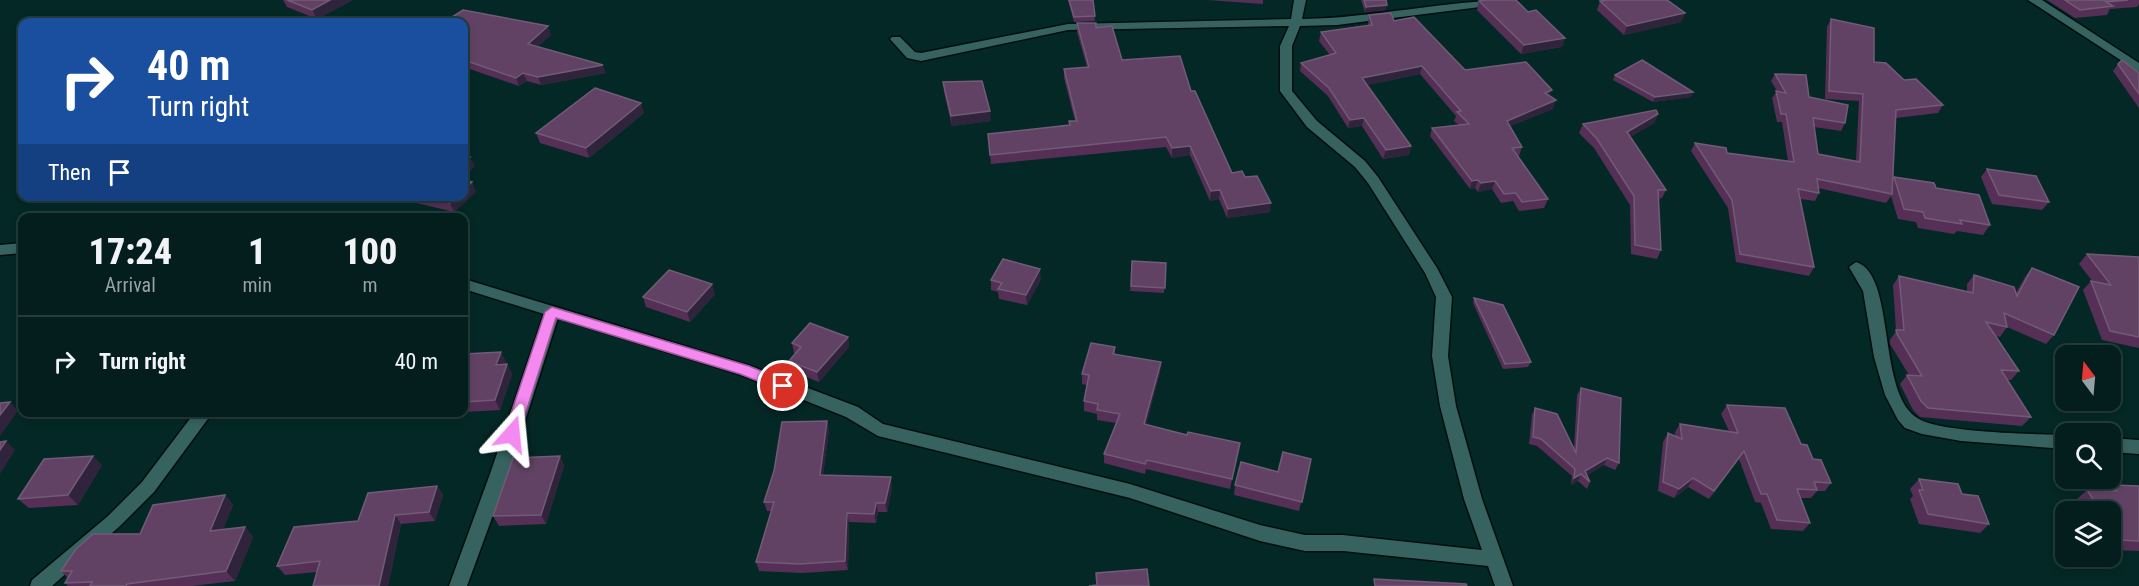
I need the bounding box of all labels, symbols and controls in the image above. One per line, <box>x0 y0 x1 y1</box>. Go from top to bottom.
text: 40 m <box>147 41 230 90</box>
icon: right <box>48 42 126 120</box>
text: Turn right <box>147 91 249 123</box>
icon: arrive <box>103 156 136 189</box>
text: Then <box>48 160 91 185</box>
text: 17:24 <box>89 231 172 273</box>
text: 1 <box>248 231 266 273</box>
text: 100 <box>342 231 397 273</box>
text: Arrival <box>105 273 156 297</box>
text: min <box>243 273 272 297</box>
text: m <box>362 273 377 297</box>
icon: right <box>48 345 81 378</box>
north arrow <box>2055 345 2121 411</box>
map controls <box>2055 345 2121 567</box>
text: Turn right <box>99 349 186 374</box>
text: 40 m <box>395 349 438 374</box>
pin <box>757 360 808 411</box>
icon: arrive <box>766 369 799 402</box>
position arrow <box>480 402 544 466</box>
button: search <box>2055 423 2121 489</box>
button: layers <box>2055 501 2121 567</box>

